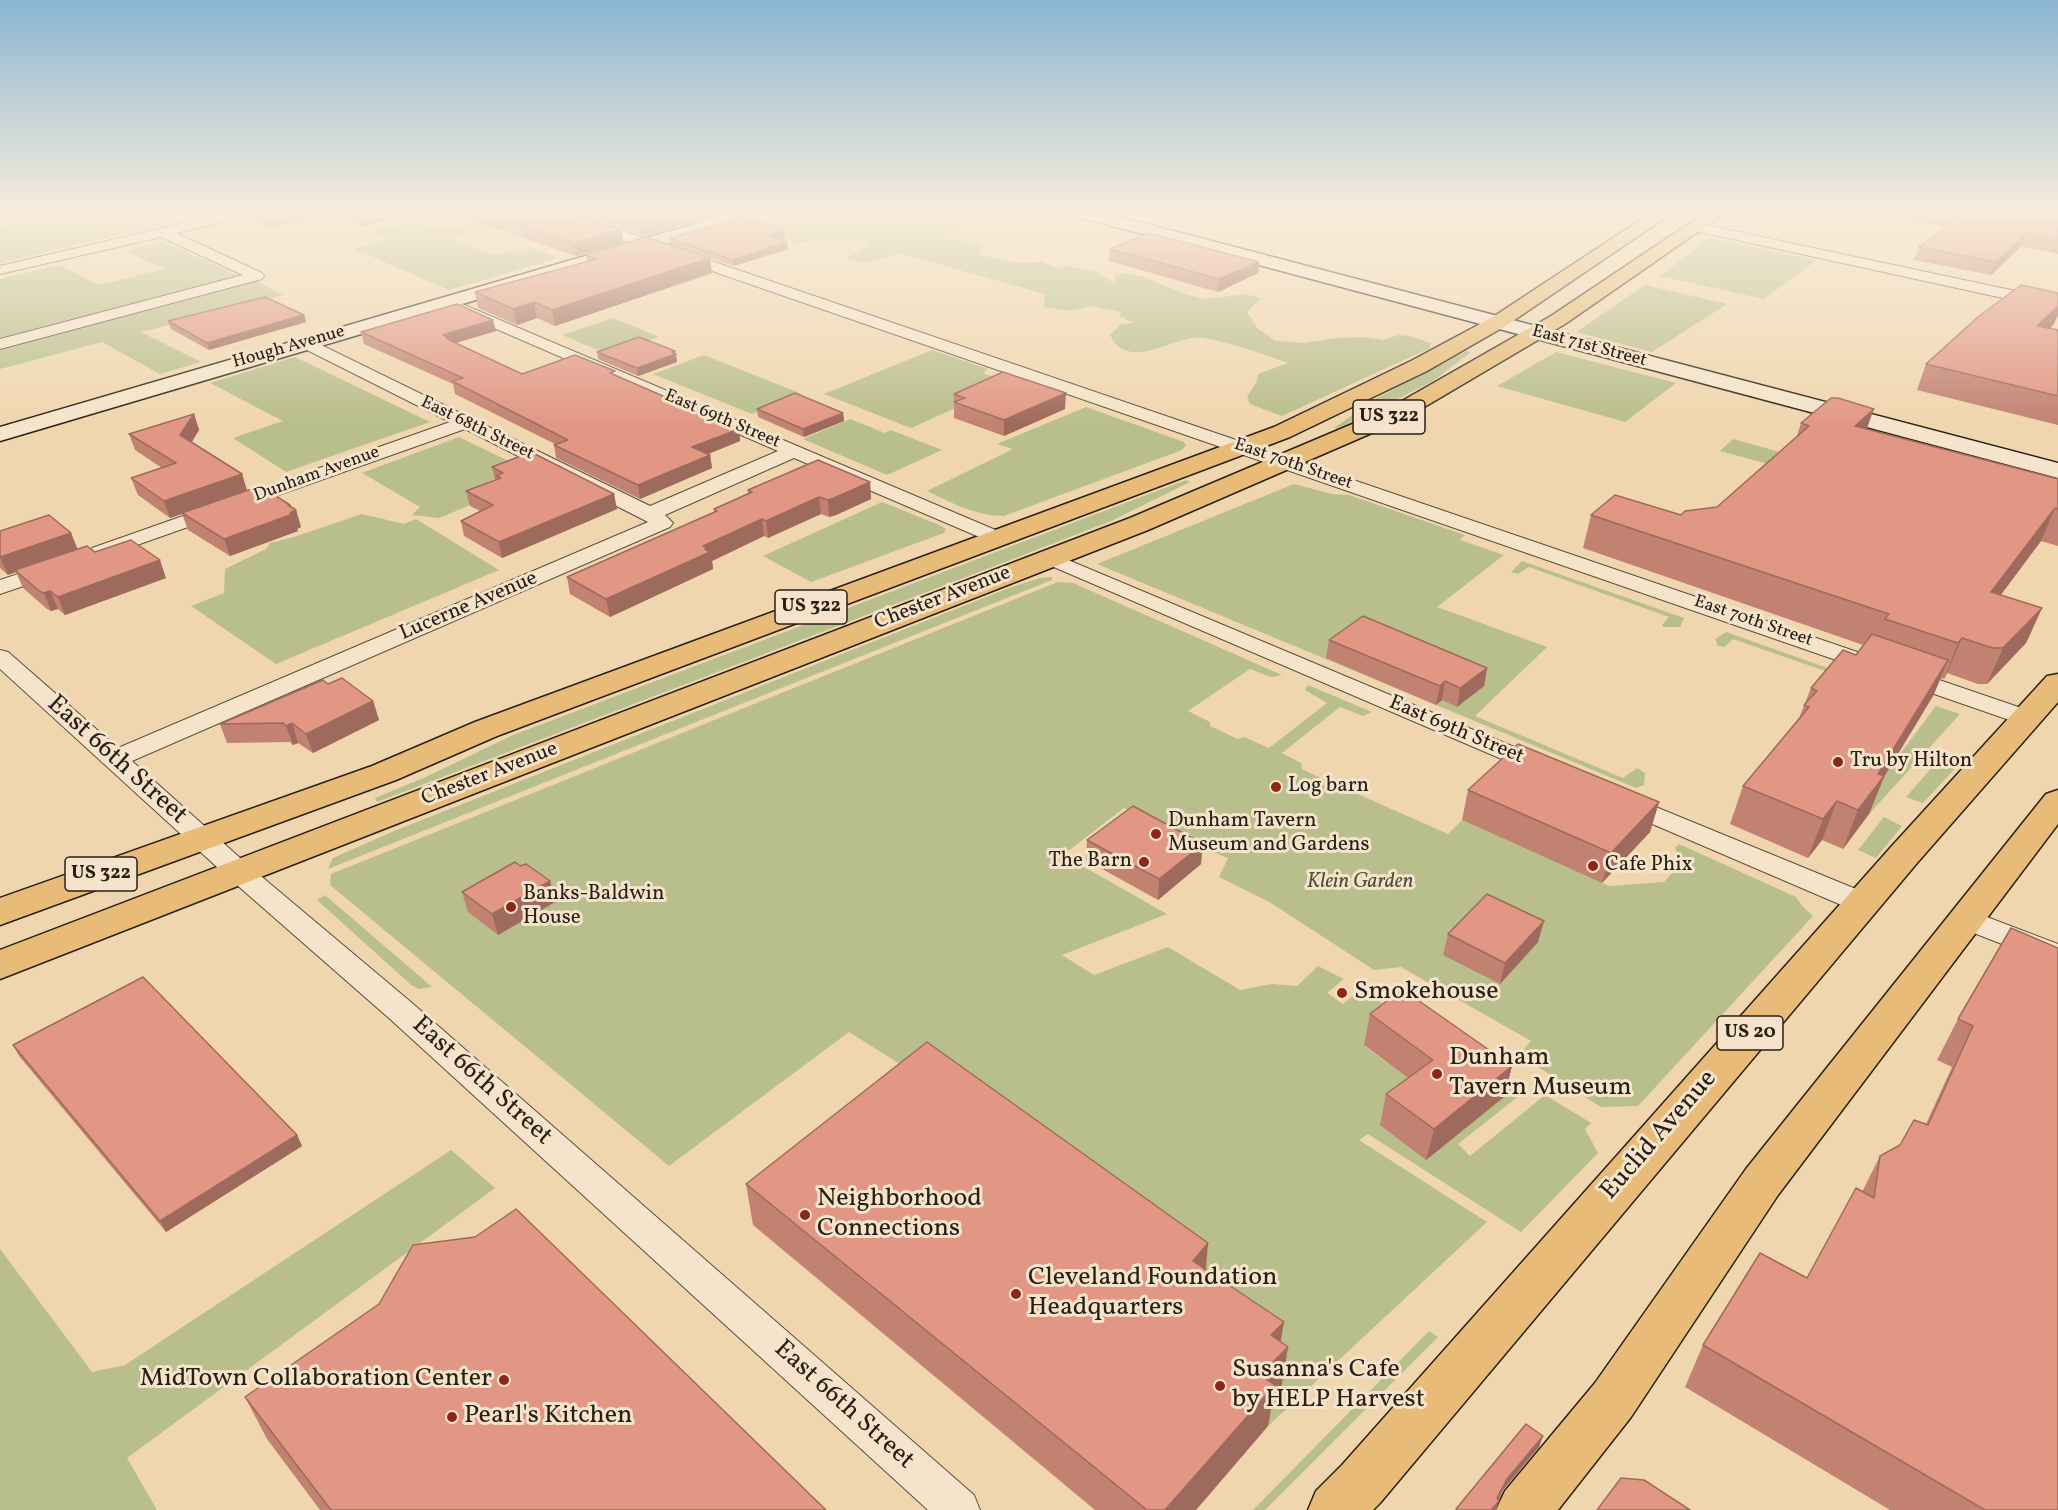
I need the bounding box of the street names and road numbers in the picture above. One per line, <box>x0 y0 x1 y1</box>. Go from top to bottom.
street label: East 71st Street <box>1529 321 1649 373</box>
street label: Hough Avenue <box>230 322 348 374</box>
street label: East 69th Street <box>661 386 783 454</box>
street label: East 68th Street <box>417 392 537 466</box>
road number: US 322 <box>1353 400 1425 434</box>
street label: East 70th Street <box>1231 435 1355 495</box>
street label: Dunham Avenue <box>251 442 383 508</box>
street label: Chester Avenue <box>871 561 1015 637</box>
street label: Lucerne Avenue <box>396 567 542 647</box>
road number: US 322 <box>775 590 847 624</box>
street label: East 70th Street <box>1691 592 1815 652</box>
street label: East 66th Street <box>39 690 193 832</box>
street label: East 69th Street <box>1385 691 1527 771</box>
street label: Chester Avenue <box>418 737 562 813</box>
road number: US 322 <box>65 857 137 891</box>
street label: East 66th Street <box>404 1011 558 1153</box>
road number: US 20 <box>1717 1016 1783 1050</box>
street label: Euclid Avenue <box>1595 1065 1725 1207</box>
street label: East 66th Street <box>766 1335 920 1477</box>

